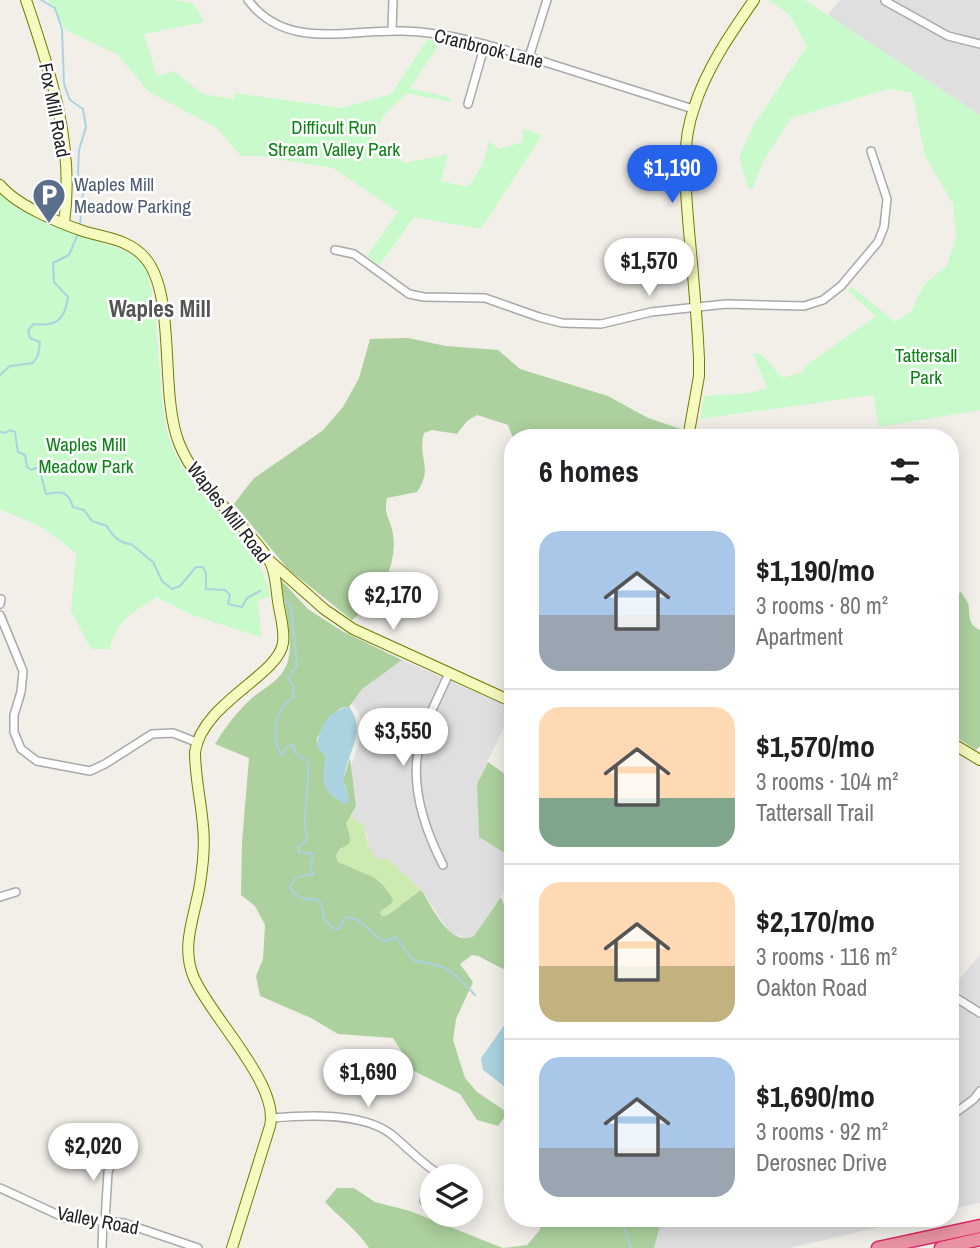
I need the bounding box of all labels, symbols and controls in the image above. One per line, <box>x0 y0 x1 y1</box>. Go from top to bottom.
street label: Cranbrook Lane <box>432 22 546 74</box>
street label: Fox Mill Road <box>33 61 77 159</box>
park label: Difficult Run Stream Valley Park <box>268 114 400 162</box>
pin: $1,190 <box>615 146 729 205</box>
text: $1,190 <box>643 152 701 183</box>
place label: Waples Mill Meadow Parking <box>74 171 191 219</box>
parking icon: Waples Mill Meadow Parking <box>30 176 68 225</box>
pin: $1,570 <box>592 238 706 298</box>
text: $1,570 <box>620 245 678 276</box>
district label: Waples Mill <box>109 293 211 324</box>
park label: Tattersall Park <box>895 342 957 390</box>
park label: Waples Mill Meadow Park <box>38 431 134 479</box>
text: 6 homes <box>539 451 639 491</box>
icon: filters <box>886 452 924 490</box>
street label: Waples Mill Road <box>181 456 277 568</box>
text: $1,190/mo <box>756 550 875 590</box>
icon: home <box>595 559 679 643</box>
pin: $2,170 <box>336 572 450 632</box>
text: $2,170 <box>364 579 422 610</box>
text: 3 rooms · 80 m² <box>756 590 888 621</box>
text: Apartment <box>756 621 843 652</box>
pin: $3,550 <box>346 708 460 768</box>
text: $3,550 <box>374 715 432 746</box>
text: $1,570/mo <box>756 726 875 766</box>
icon: home <box>595 735 679 819</box>
text: 3 rooms · 104 m² <box>756 766 899 797</box>
text: Tattersall Trail <box>756 797 874 828</box>
text: $2,170/mo <box>756 901 875 941</box>
icon: home <box>595 910 679 994</box>
text: 3 rooms · 116 m² <box>756 941 897 972</box>
text: Oakton Road <box>756 972 867 1003</box>
pin: $1,690 <box>311 1050 425 1109</box>
text: $1,690 <box>339 1056 397 1087</box>
text: $1,690/mo <box>756 1076 875 1116</box>
icon: home <box>595 1085 679 1169</box>
text: 3 rooms · 92 m² <box>756 1116 888 1147</box>
pin: $2,020 <box>36 1124 150 1183</box>
text: $2,020 <box>64 1130 122 1161</box>
text: Derosnec Drive <box>756 1147 887 1178</box>
map controls <box>420 1164 483 1227</box>
button: layers <box>420 1164 483 1227</box>
street label: Valley Road <box>55 1199 141 1241</box>

